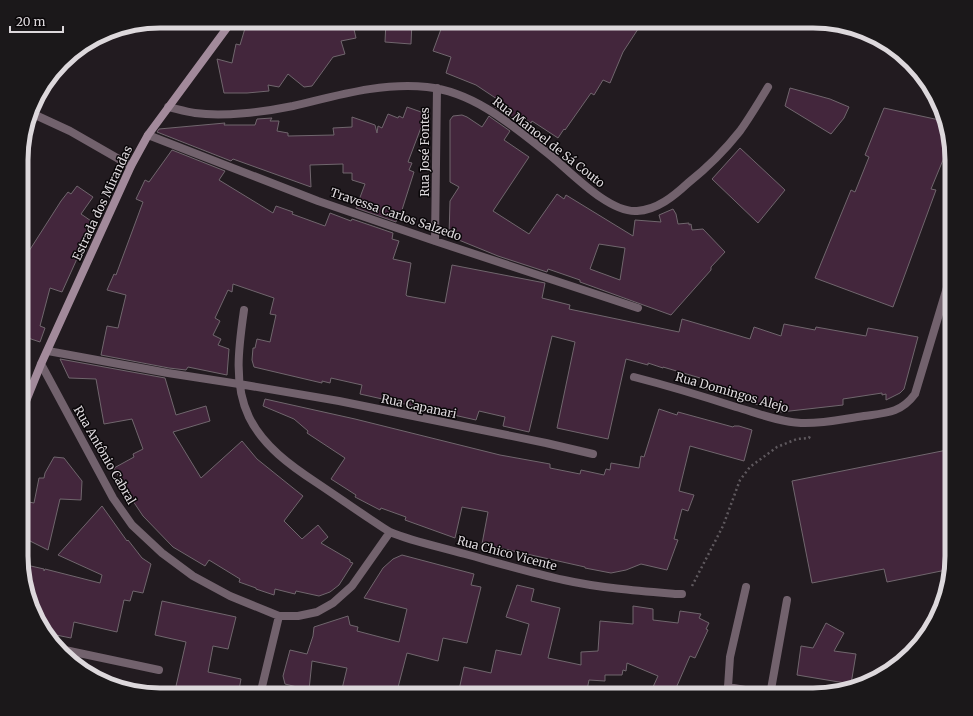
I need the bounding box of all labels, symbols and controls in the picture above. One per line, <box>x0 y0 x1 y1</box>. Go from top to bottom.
scale bar <box>10 8 63 34</box>
text: 20 m <box>16 14 45 29</box>
street label: Rua Manoel de Sá Couto <box>490 94 608 190</box>
street label: Rua José Fontes <box>417 107 432 197</box>
street label: Estrada dos Mirandas <box>69 143 135 263</box>
street label: Travessa Carlos Salzedo <box>328 184 464 244</box>
street label: Rua Domingos Alejo <box>674 369 790 415</box>
street label: Rua Capanari <box>380 391 458 421</box>
street label: Rua Antônio Cabral <box>71 403 139 507</box>
street label: Rua Chico Vicente <box>455 532 559 574</box>

